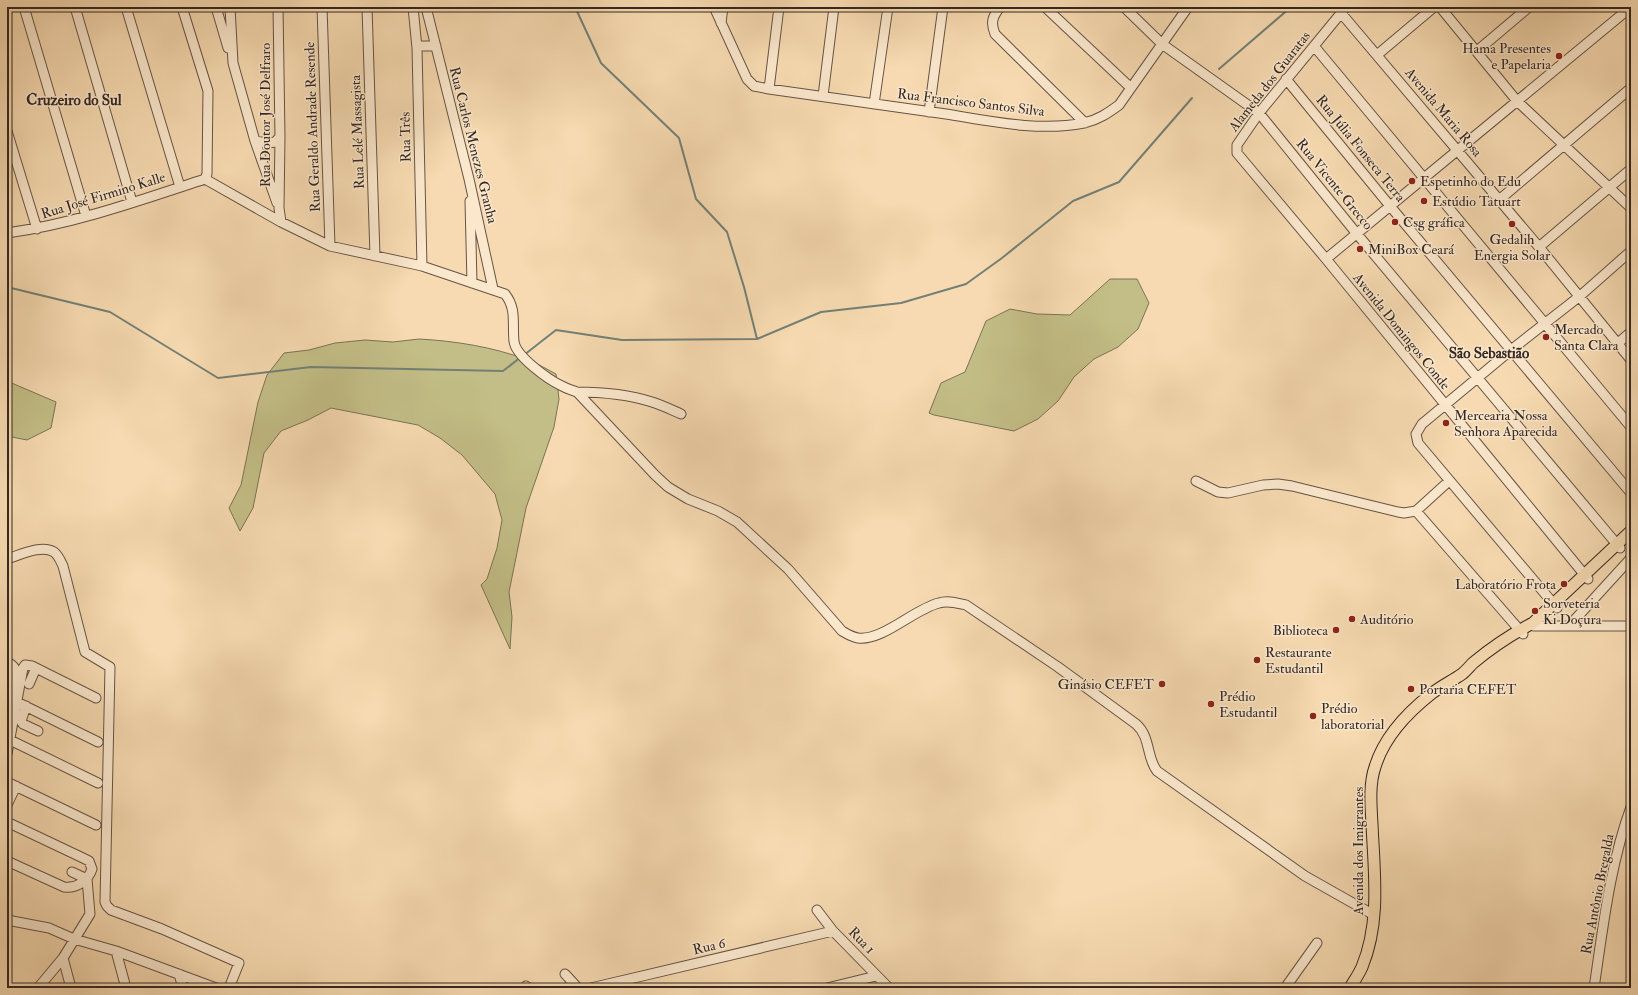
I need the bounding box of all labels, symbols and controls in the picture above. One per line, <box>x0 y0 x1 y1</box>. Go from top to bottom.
street label: Alameda dos Guaratas <box>1224 28 1314 136</box>
place label: Hama Presentes e Papelaria <box>1462 40 1551 74</box>
street label: Rua Geraldo Andrade Resende <box>301 41 324 212</box>
street label: Rua Doutor José Delfraro <box>257 42 274 187</box>
marker: Hama Presentes e Papelaria <box>1554 51 1564 61</box>
street label: Avenida Maria Rosa <box>1401 64 1486 160</box>
street label: Rua Carlos Menezes Granha <box>446 65 501 225</box>
street label: Rua Lelé Massagista <box>347 74 368 189</box>
street label: Rua Francisco Santos Silva <box>896 85 1046 120</box>
district label: Cruzeiro do Sul <box>26 91 122 110</box>
street label: Rua Júlia Fonseca Terra <box>1312 91 1409 205</box>
street label: Rua Três <box>397 111 414 162</box>
street label: Rua Vicente Grecco <box>1293 135 1377 233</box>
street label: Rua José Firmino Kalle <box>39 168 168 222</box>
place label: Espetinho do Edu <box>1420 173 1521 191</box>
marker: Espetinho do Edu <box>1407 176 1417 186</box>
place label: Estúdio Tatuart <box>1432 193 1521 210</box>
marker: Estúdio Tatuart <box>1419 196 1429 206</box>
place label: Csg gráfica <box>1403 214 1465 231</box>
marker: Csg gráfica <box>1390 217 1400 227</box>
marker: Gedalih Energia Solar <box>1507 219 1517 229</box>
place label: Gedalih Energia Solar <box>1474 231 1551 264</box>
place label: MiniBox Ceará <box>1368 241 1454 258</box>
marker: MiniBox Ceará <box>1355 244 1365 254</box>
street label: Avenida Domingos Conde <box>1349 269 1454 393</box>
place label: Mercado Santa Clara <box>1554 321 1619 354</box>
marker: Mercado Santa Clara <box>1541 332 1551 342</box>
district label: São Sebastião <box>1449 344 1530 363</box>
place label: Mercearia Nossa Senhora Aparecida <box>1454 407 1558 441</box>
marker: Mercearia Nossa Senhora Aparecida <box>1441 418 1451 428</box>
place label: Laboratório Frota <box>1455 576 1556 593</box>
marker: Laboratório Frota <box>1559 579 1569 589</box>
place label: Sorveteria Ki Doçura <box>1543 595 1602 628</box>
marker: Sorveteria Ki Doçura <box>1530 606 1540 616</box>
place label: Auditório <box>1359 611 1414 628</box>
marker: Auditório <box>1347 614 1357 624</box>
place label: Biblioteca <box>1273 622 1328 639</box>
marker: Biblioteca <box>1331 625 1341 635</box>
place label: Restaurante Estudantil <box>1265 644 1332 677</box>
marker: Restaurante Estudantil <box>1252 655 1262 665</box>
place label: Ginásio CEFET <box>1058 676 1155 693</box>
marker: Ginásio CEFET <box>1157 679 1167 689</box>
place label: Portaria CEFET <box>1419 681 1517 698</box>
marker: Portaria CEFET <box>1406 684 1416 694</box>
place label: Prédio Estudantil <box>1219 688 1278 721</box>
marker: Prédio Estudantil <box>1206 699 1216 709</box>
place label: Prédio laboratorial <box>1321 700 1385 733</box>
marker: Prédio laboratorial <box>1308 711 1318 721</box>
street label: Avenida dos Imigrantes <box>1350 787 1367 916</box>
street label: Rua Antônio Bregalda <box>1577 832 1618 956</box>
street label: Rua 1 <box>845 923 878 957</box>
street label: Rua 6 <box>691 934 728 958</box>

